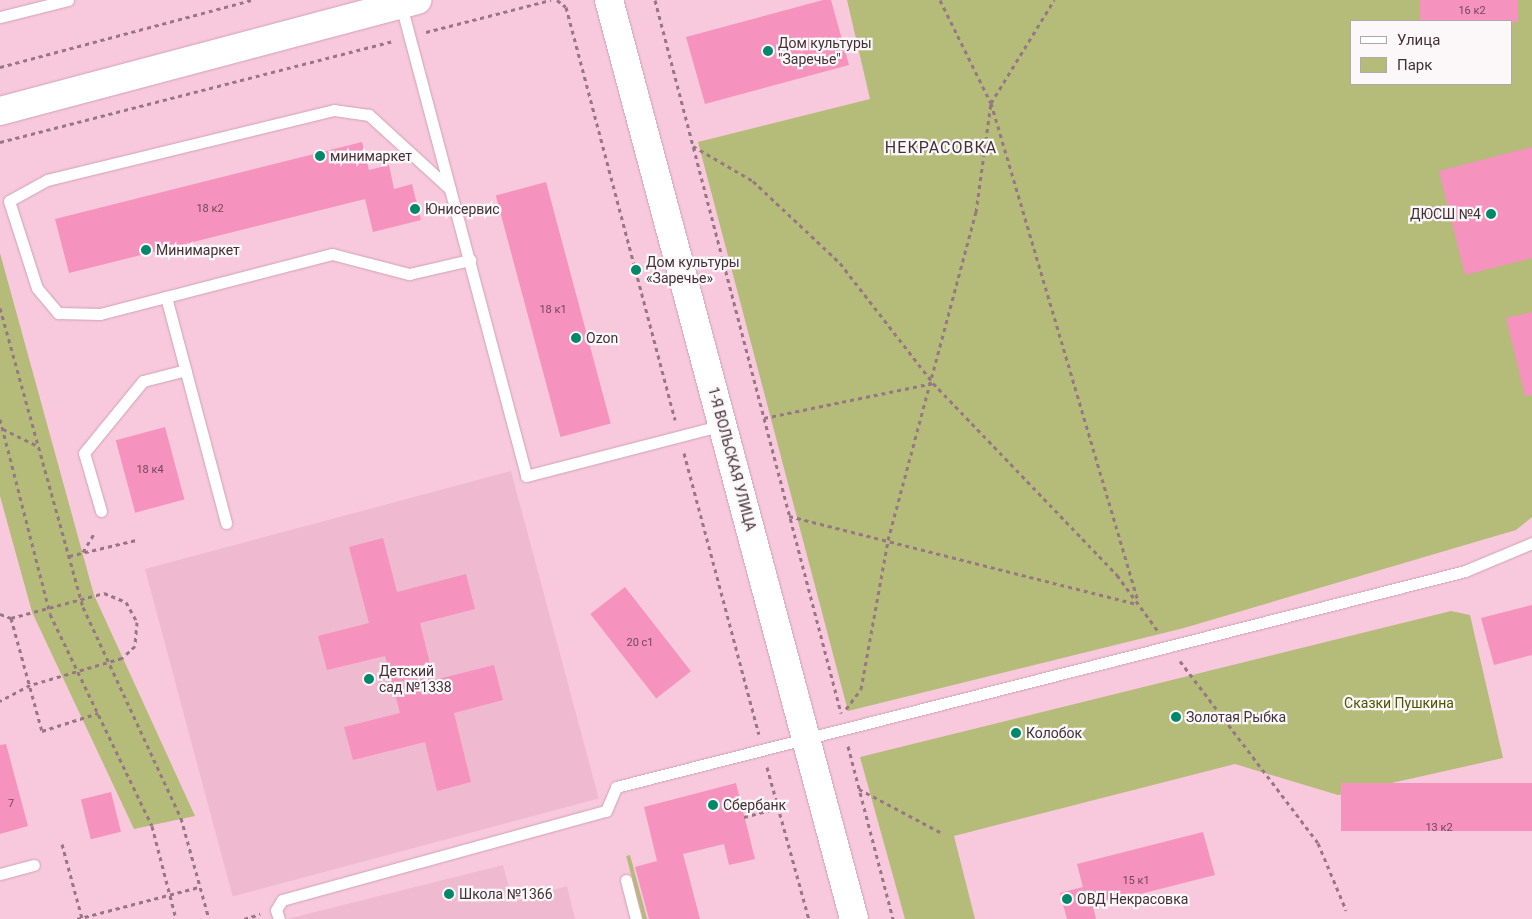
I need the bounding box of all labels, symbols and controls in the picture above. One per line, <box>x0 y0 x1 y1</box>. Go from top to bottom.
house number: 16 к2 <box>1458 4 1486 18</box>
legend <box>1350 20 1512 85</box>
text: Улица <box>1397 31 1440 49</box>
place label: Дом культуры "Заречье" <box>778 35 872 68</box>
marker: Дом культуры "Заречье" <box>762 45 774 57</box>
text: Парк <box>1397 56 1432 74</box>
district label: НЕКРАСОВКА <box>884 138 998 158</box>
place label: минимаркет <box>330 148 412 164</box>
marker: минимаркет <box>314 150 326 162</box>
place label: Юнисервис <box>425 201 500 217</box>
house number: 18 к2 <box>196 202 224 216</box>
marker: Юнисервис <box>409 203 421 215</box>
place label: ДЮСШ №4 <box>1410 206 1481 222</box>
marker: ДЮСШ №4 <box>1485 208 1497 220</box>
place label: Минимаркет <box>156 242 240 258</box>
marker: Минимаркет <box>140 244 152 256</box>
place label: Дом культуры «Заречье» <box>646 254 740 286</box>
marker: Дом культуры «Заречье» <box>630 264 642 276</box>
house number: 18 к1 <box>539 303 567 317</box>
place label: Ozon <box>586 330 618 346</box>
marker: Ozon <box>570 332 582 344</box>
street label: 1-Я ВОЛЬСКАЯ УЛИЦА <box>705 385 759 533</box>
house number: 18 к4 <box>136 463 164 477</box>
house number: 20 с1 <box>626 636 654 650</box>
place label: Детский сад №1338 <box>379 663 452 696</box>
marker: Детский сад №1338 <box>363 673 375 685</box>
park label: Сказки Пушкина <box>1344 695 1454 711</box>
place label: Золотая Рыбка <box>1186 709 1286 725</box>
marker: Золотая Рыбка <box>1170 711 1182 723</box>
place label: Колобок <box>1026 725 1082 741</box>
marker: Колобок <box>1010 727 1022 739</box>
house number: 7 <box>8 797 14 811</box>
place label: Сбербанк <box>723 797 786 813</box>
marker: Сбербанк <box>707 799 719 811</box>
house number: 13 к2 <box>1425 821 1453 835</box>
house number: 15 к1 <box>1122 874 1150 888</box>
place label: Школа №1366 <box>459 886 553 902</box>
marker: Школа №1366 <box>443 888 455 900</box>
place label: ОВД Некрасовка <box>1077 891 1188 907</box>
marker: ОВД Некрасовка <box>1061 893 1073 905</box>

